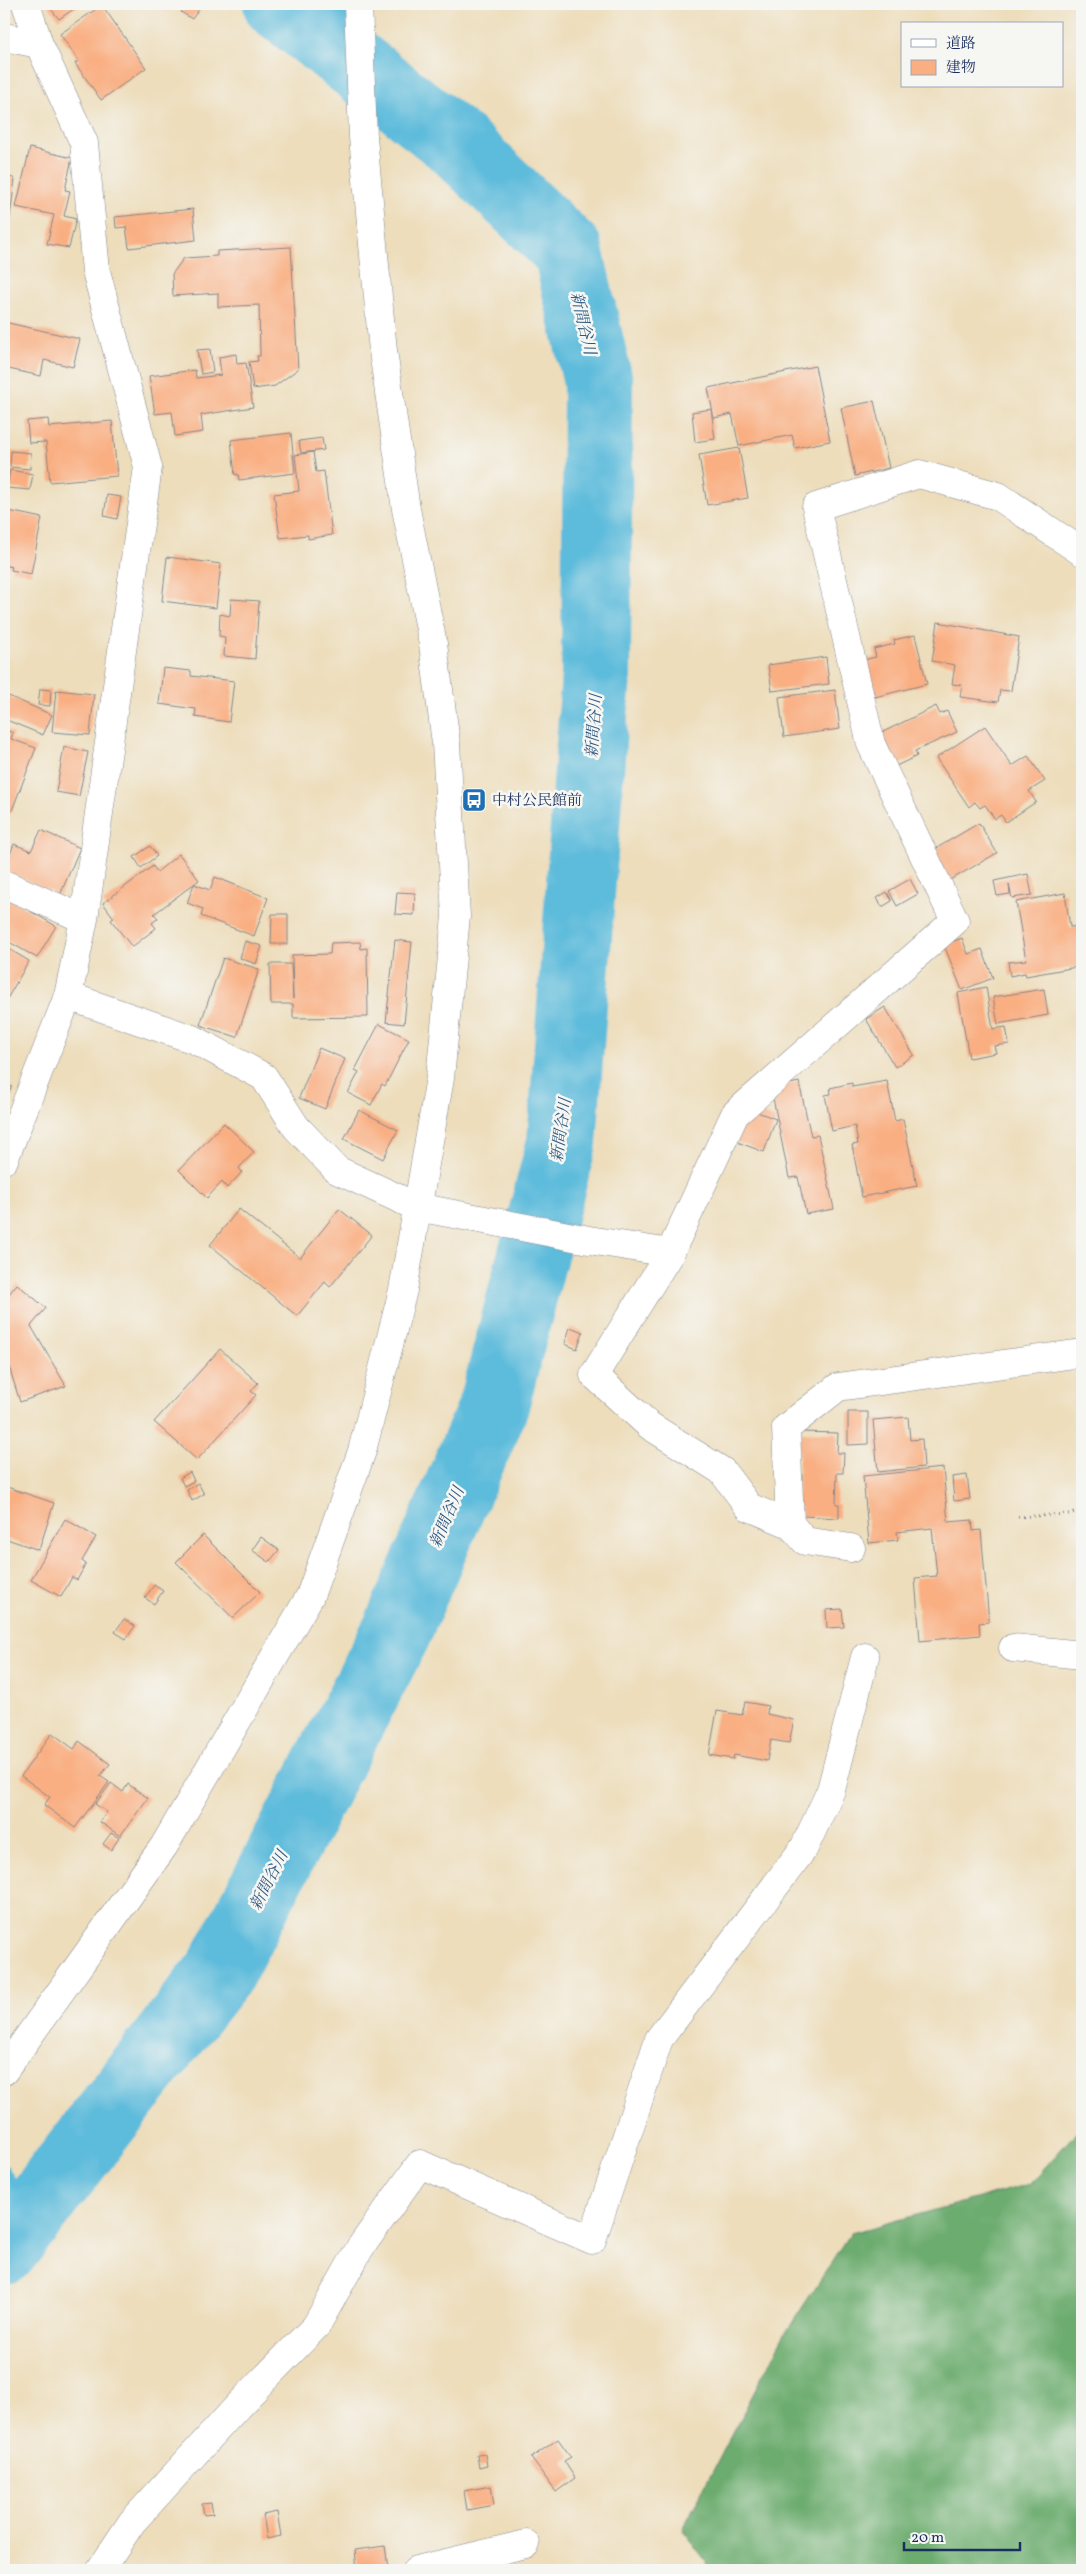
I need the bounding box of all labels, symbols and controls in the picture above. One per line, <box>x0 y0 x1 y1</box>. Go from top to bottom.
legend <box>901 22 1064 88</box>
text: 道路 <box>946 34 976 55</box>
text: 建物 <box>946 58 976 79</box>
water label: 新間谷川 <box>564 290 600 359</box>
water label: 新間谷川 <box>582 691 608 759</box>
bus stop icon: 中村公民館前 <box>461 787 487 813</box>
place label: 中村公民館前 <box>492 791 582 812</box>
water label: 新間谷川 <box>547 1095 578 1164</box>
water label: 新間谷川 <box>425 1482 471 1552</box>
water label: 新間谷川 <box>245 1846 295 1914</box>
scale bar <box>904 2519 1020 2551</box>
text: 20 m <box>911 2528 944 2549</box>

